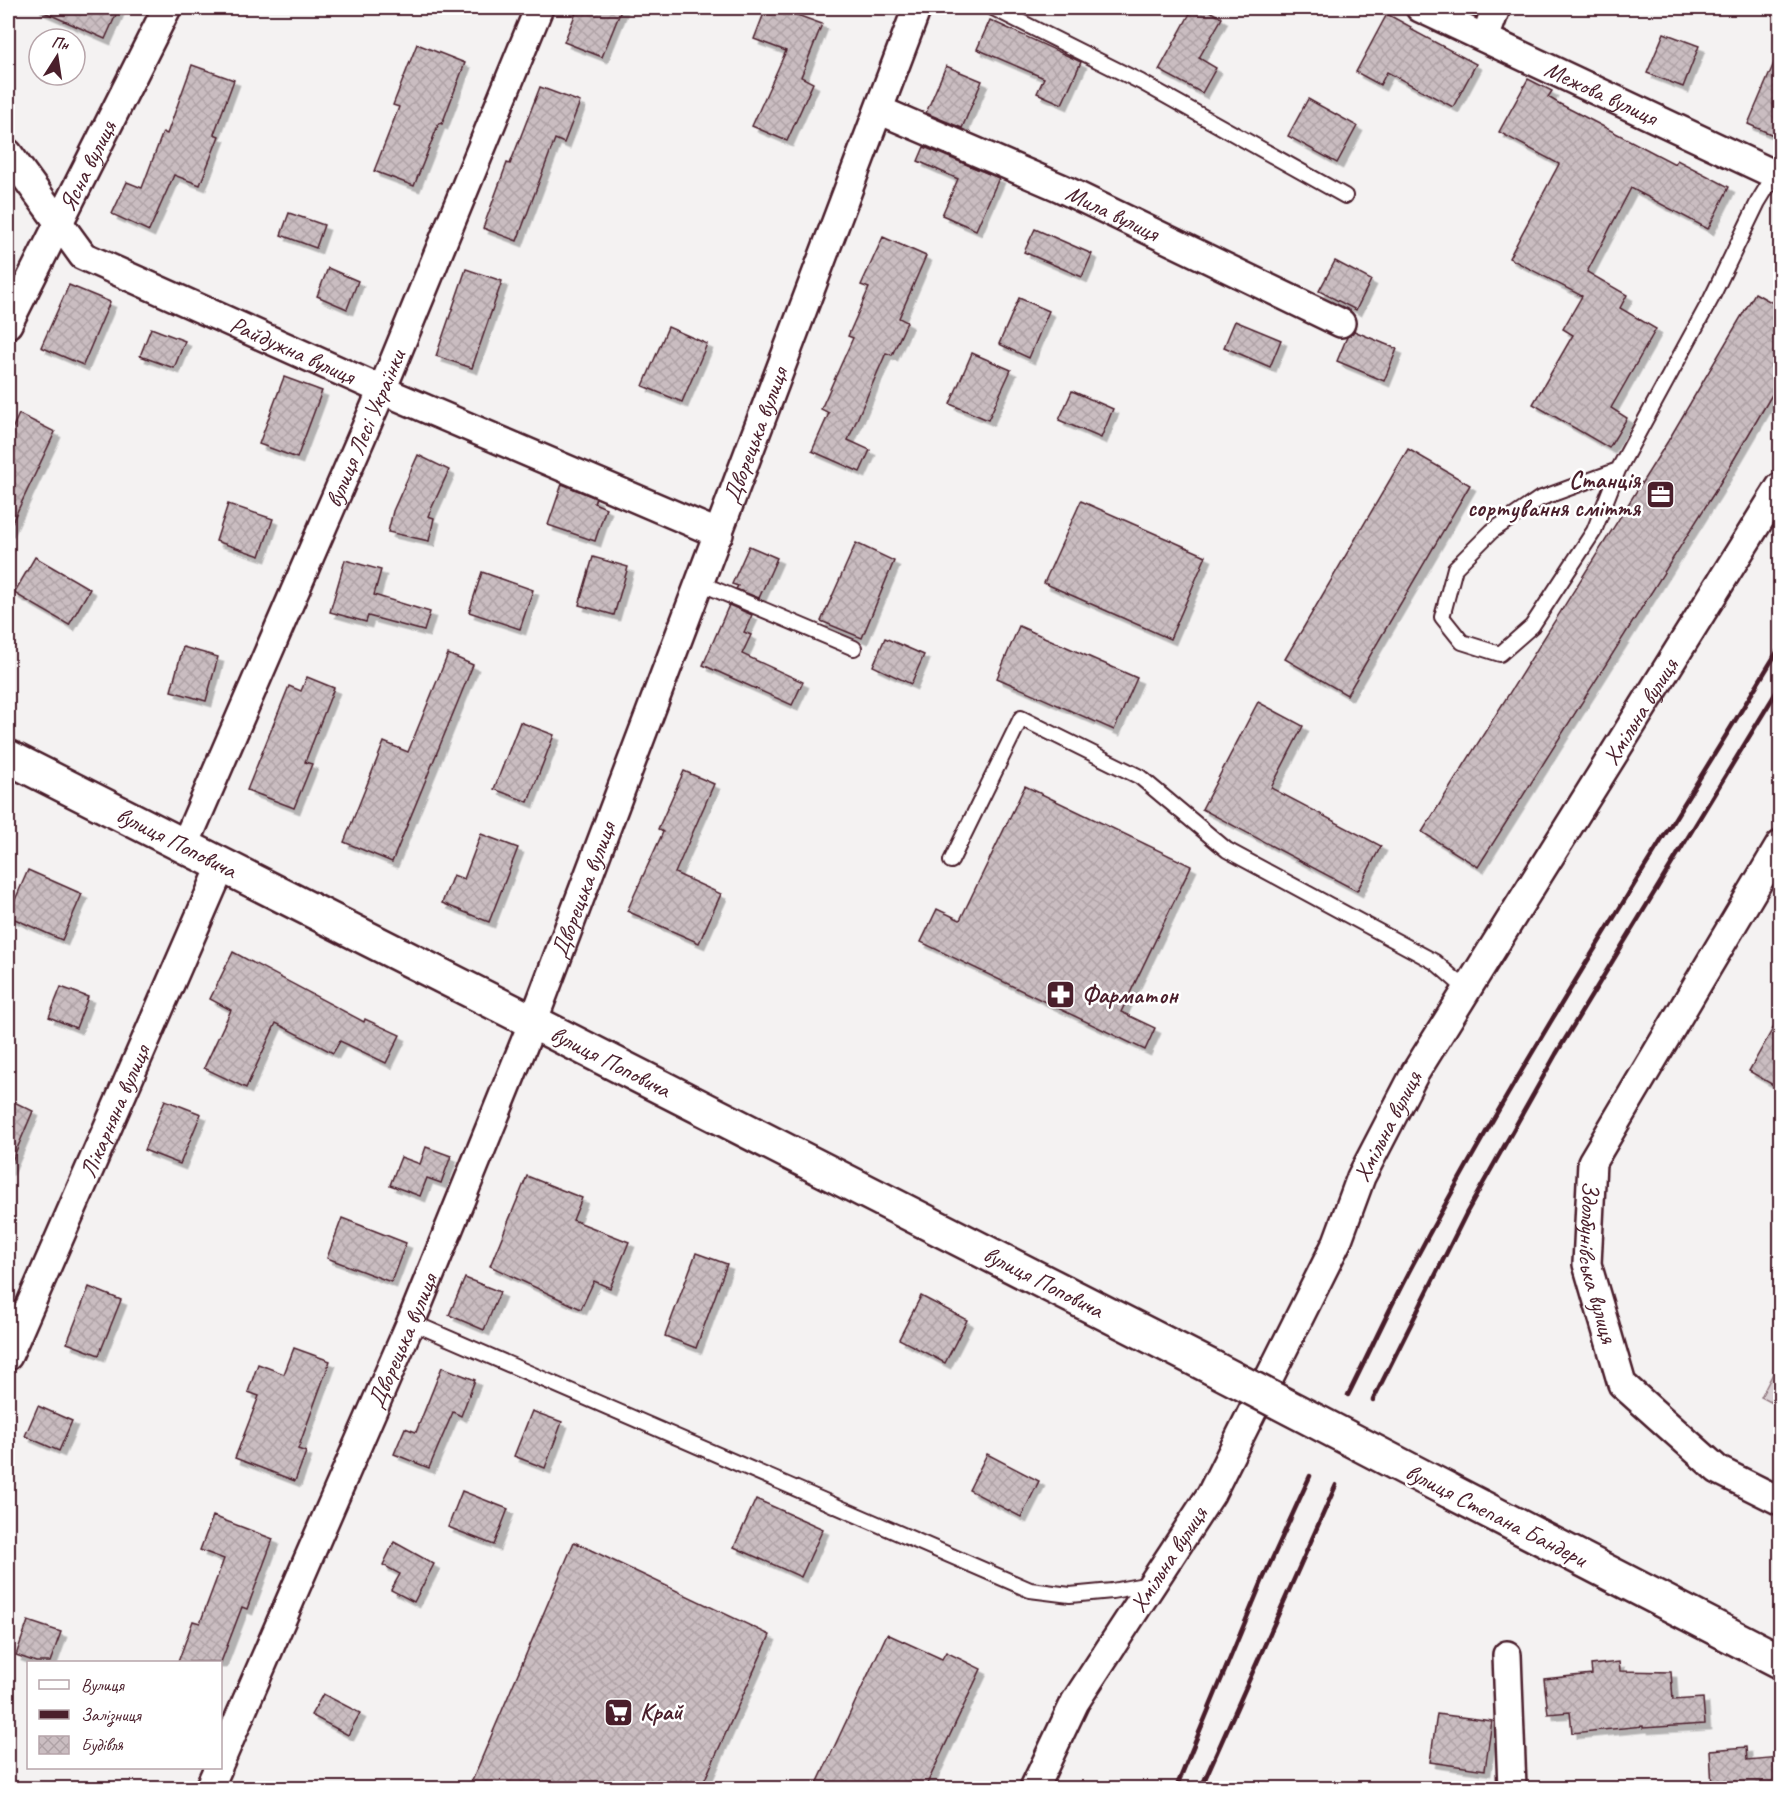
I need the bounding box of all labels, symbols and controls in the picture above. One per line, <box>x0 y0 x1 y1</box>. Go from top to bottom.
north arrow <box>27 27 87 87</box>
text: Пн <box>50 32 71 55</box>
street label: Межова вулиця <box>1540 54 1664 133</box>
street label: Ясна вулиця <box>52 114 124 216</box>
street label: Мила вулиця <box>1061 178 1165 249</box>
street label: Райдужна вулиця <box>226 309 361 391</box>
street label: вулиця Лесі Українки <box>318 343 413 512</box>
street label: Дворецька вулиця <box>716 361 795 507</box>
place label: Станція сортування сміття <box>1467 465 1641 523</box>
office icon: Станція сортування сміття <box>1645 478 1677 510</box>
street label: Хмільна вулиця <box>1596 651 1685 770</box>
street label: вулиця Поповича <box>112 799 243 886</box>
street label: Дворецька вулиця <box>544 816 623 962</box>
pharmacy icon: Фарматон <box>1045 979 1077 1011</box>
place label: Фарматон <box>1082 980 1179 1010</box>
street label: вулиця Поповича <box>545 1018 677 1105</box>
street label: Лікарняна вулиця <box>73 1039 157 1182</box>
street label: Хмільна вулиця <box>1346 1065 1429 1187</box>
street label: Здолбунівська вулиця <box>1572 1180 1625 1348</box>
street label: вулиця Поповича <box>979 1239 1110 1325</box>
street label: Дворецька вулиця <box>361 1268 445 1413</box>
street label: вулиця Степана Бандери <box>1401 1456 1594 1575</box>
street label: Хмільна вулиця <box>1123 1499 1215 1618</box>
legend <box>27 1661 222 1769</box>
text: Вулиця <box>81 1674 125 1696</box>
supermarket icon: Край <box>603 1696 635 1728</box>
place label: Край <box>640 1697 684 1727</box>
text: Залізниця <box>81 1704 142 1727</box>
text: Будівля <box>81 1734 124 1756</box>

